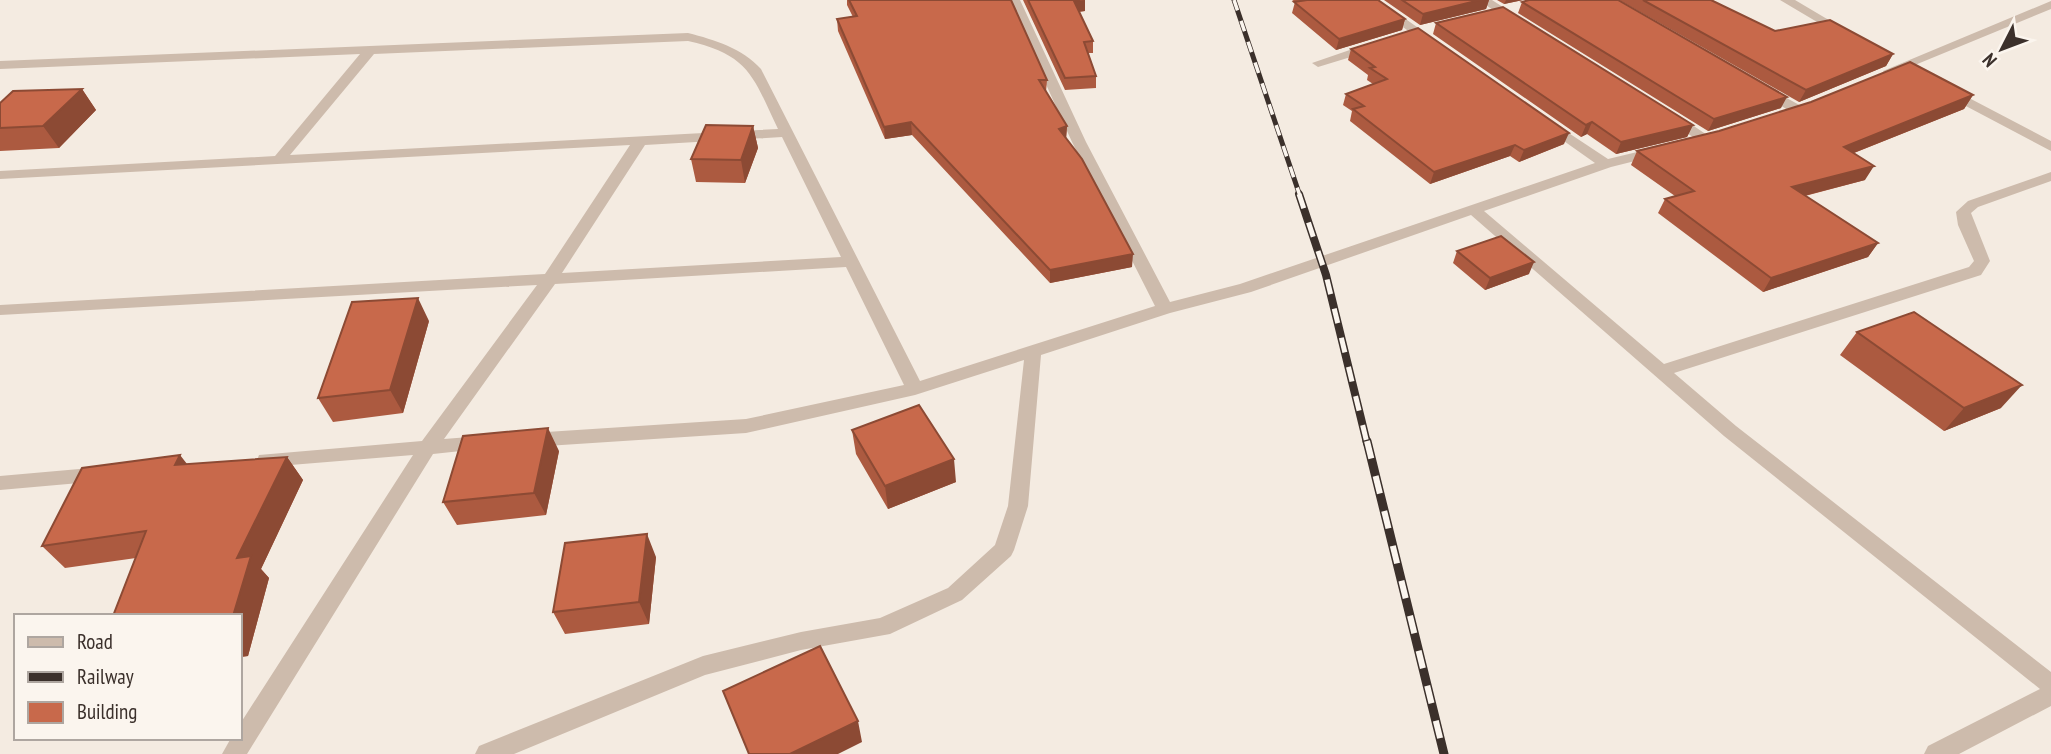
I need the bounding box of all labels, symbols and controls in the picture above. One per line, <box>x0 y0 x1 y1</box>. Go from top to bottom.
north arrow <box>1967 14 2037 84</box>
text: N <box>1977 49 2002 72</box>
legend <box>14 614 242 740</box>
text: Road <box>77 628 113 655</box>
text: Railway <box>77 663 134 690</box>
text: Building <box>77 698 137 725</box>

